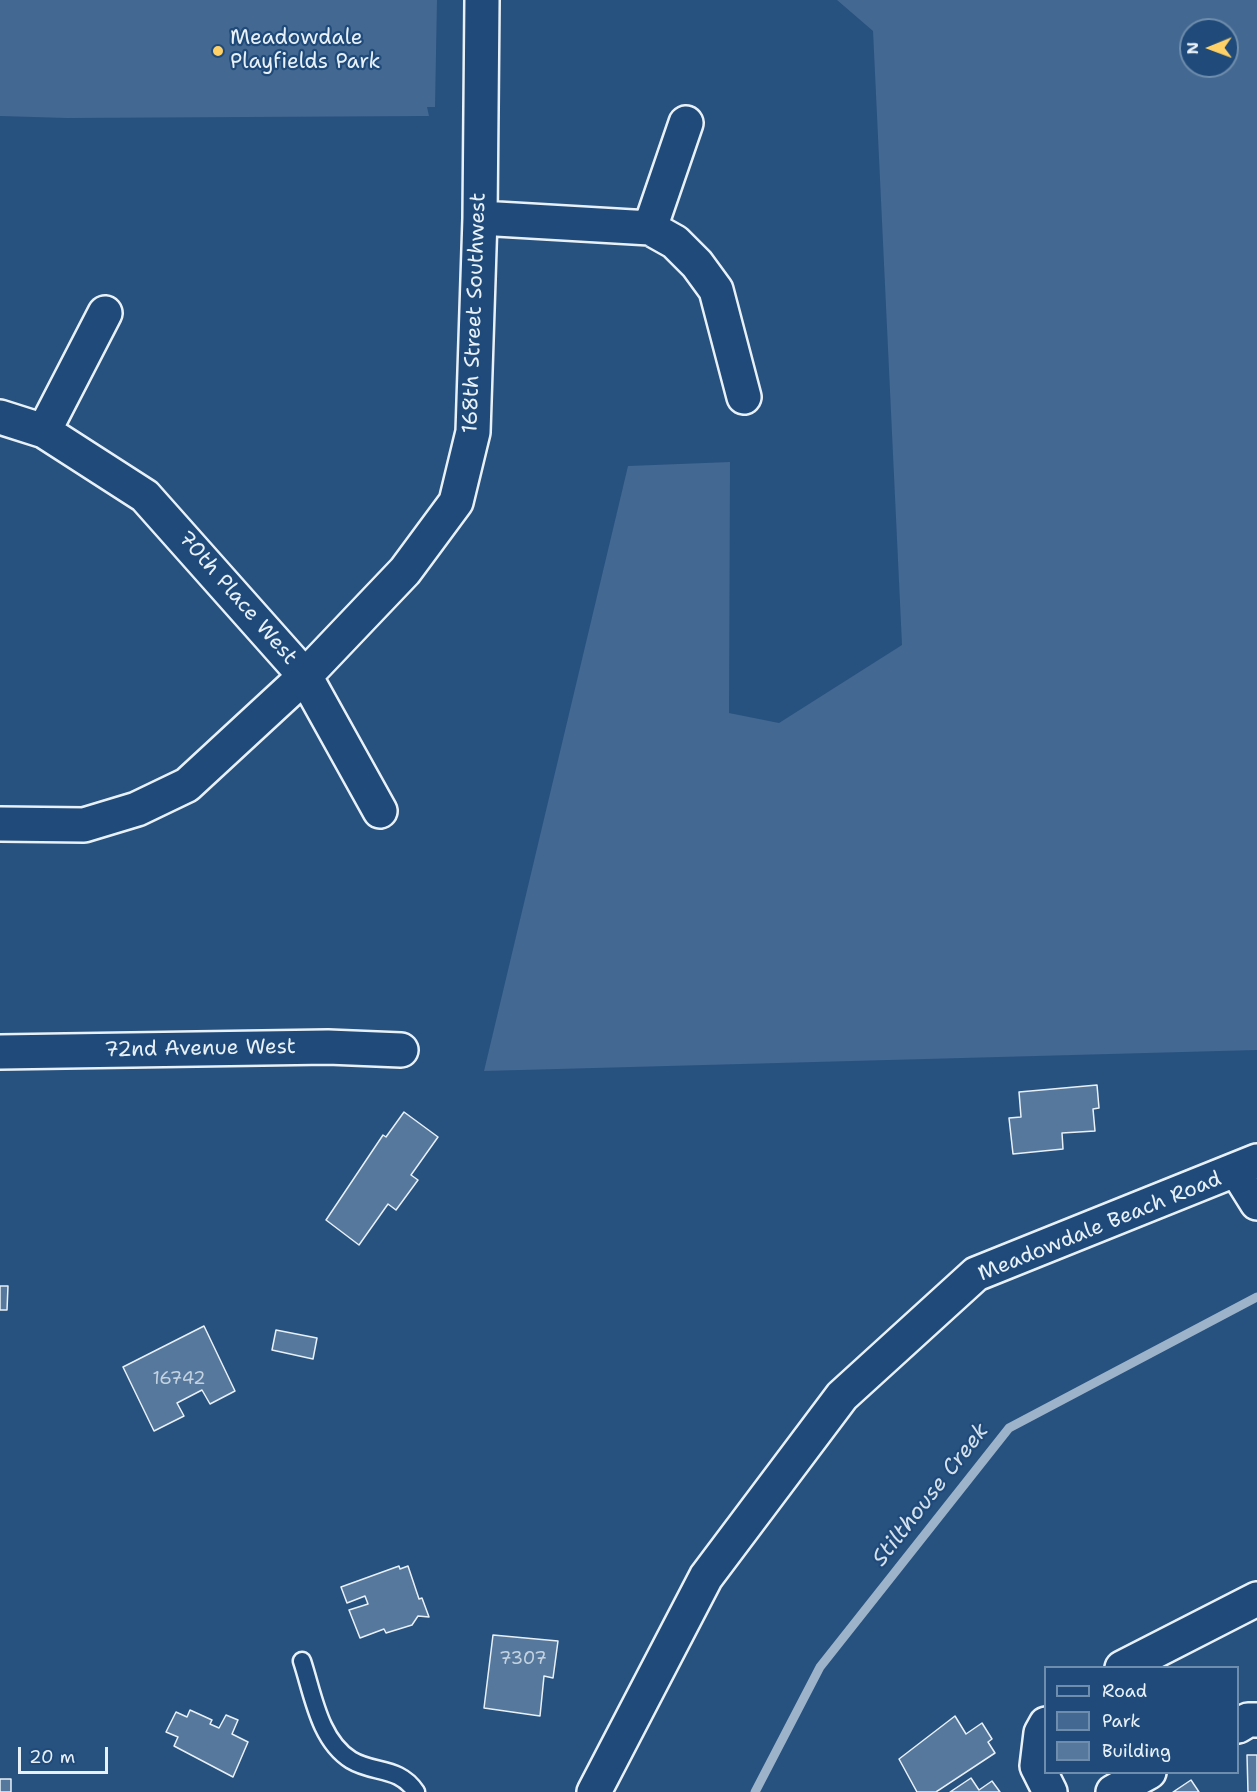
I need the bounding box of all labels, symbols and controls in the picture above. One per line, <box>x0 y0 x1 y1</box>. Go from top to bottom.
north arrow <box>1179 18 1239 78</box>
place label: Meadowdale Playfields Park <box>230 26 380 76</box>
text: N <box>1182 42 1203 55</box>
marker: Meadowdale Playfields Park <box>211 44 225 58</box>
street label: 168th Street Southwest <box>458 192 492 434</box>
street label: 70th Place West <box>172 526 302 670</box>
street label: 72nd Avenue West <box>104 1035 296 1063</box>
street label: Meadowdale Beach Road <box>975 1167 1225 1287</box>
house number: 16742 <box>152 1368 206 1390</box>
water label: Stilthouse Creek <box>867 1418 995 1572</box>
house number: 7307 <box>499 1648 547 1670</box>
legend <box>1044 1666 1239 1774</box>
text: Road <box>1102 1679 1147 1703</box>
text: Park <box>1102 1709 1141 1733</box>
scale bar <box>21 1735 111 1773</box>
text: Building <box>1102 1739 1171 1763</box>
text: 20 m <box>29 1745 75 1769</box>

